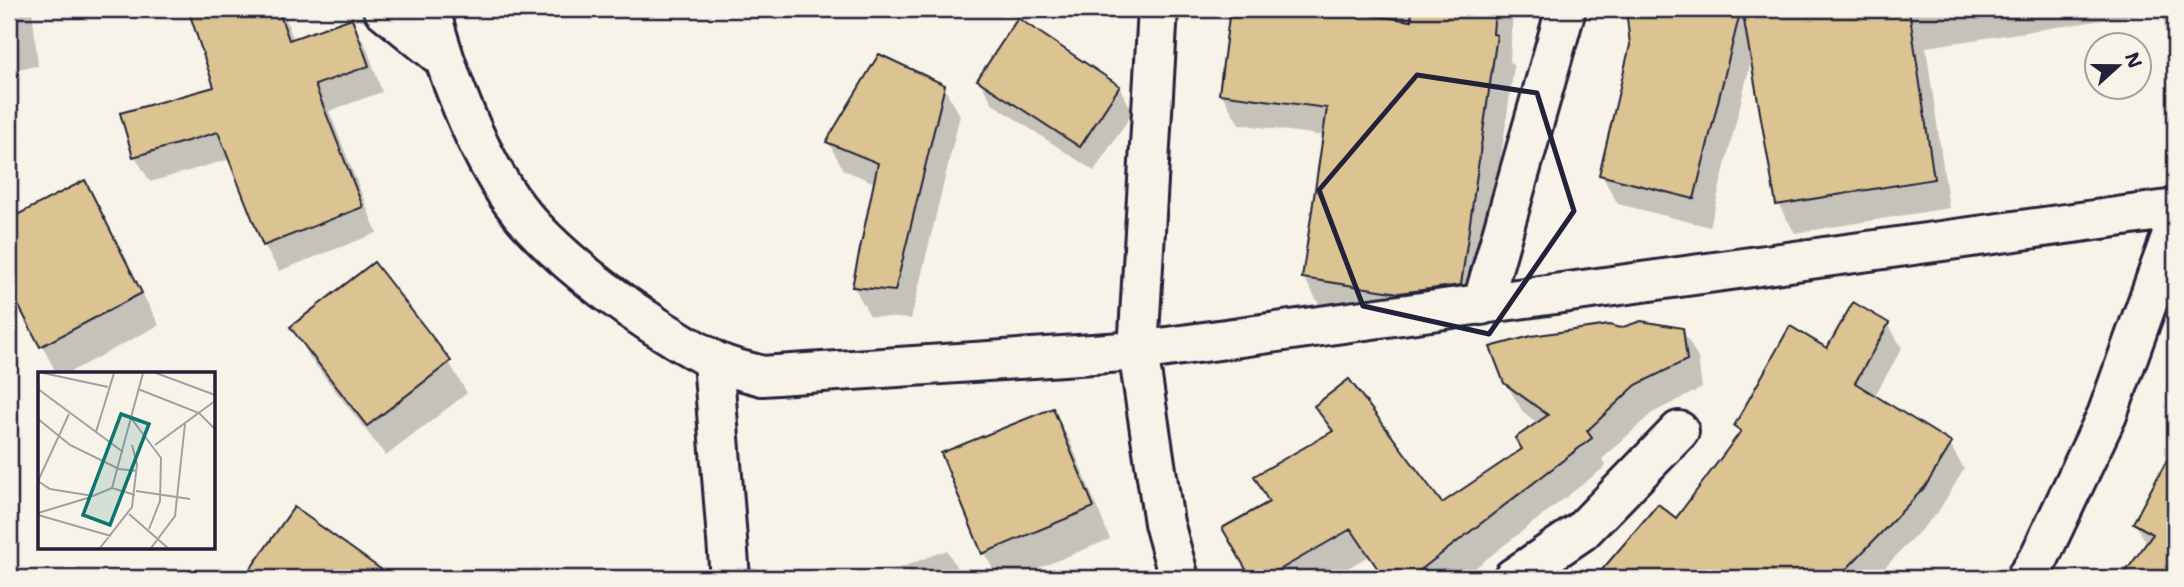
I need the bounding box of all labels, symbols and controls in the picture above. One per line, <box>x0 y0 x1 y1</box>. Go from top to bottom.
north arrow <box>2082 32 2152 102</box>
text: N <box>2119 49 2148 72</box>
inset map <box>38 372 215 548</box>

